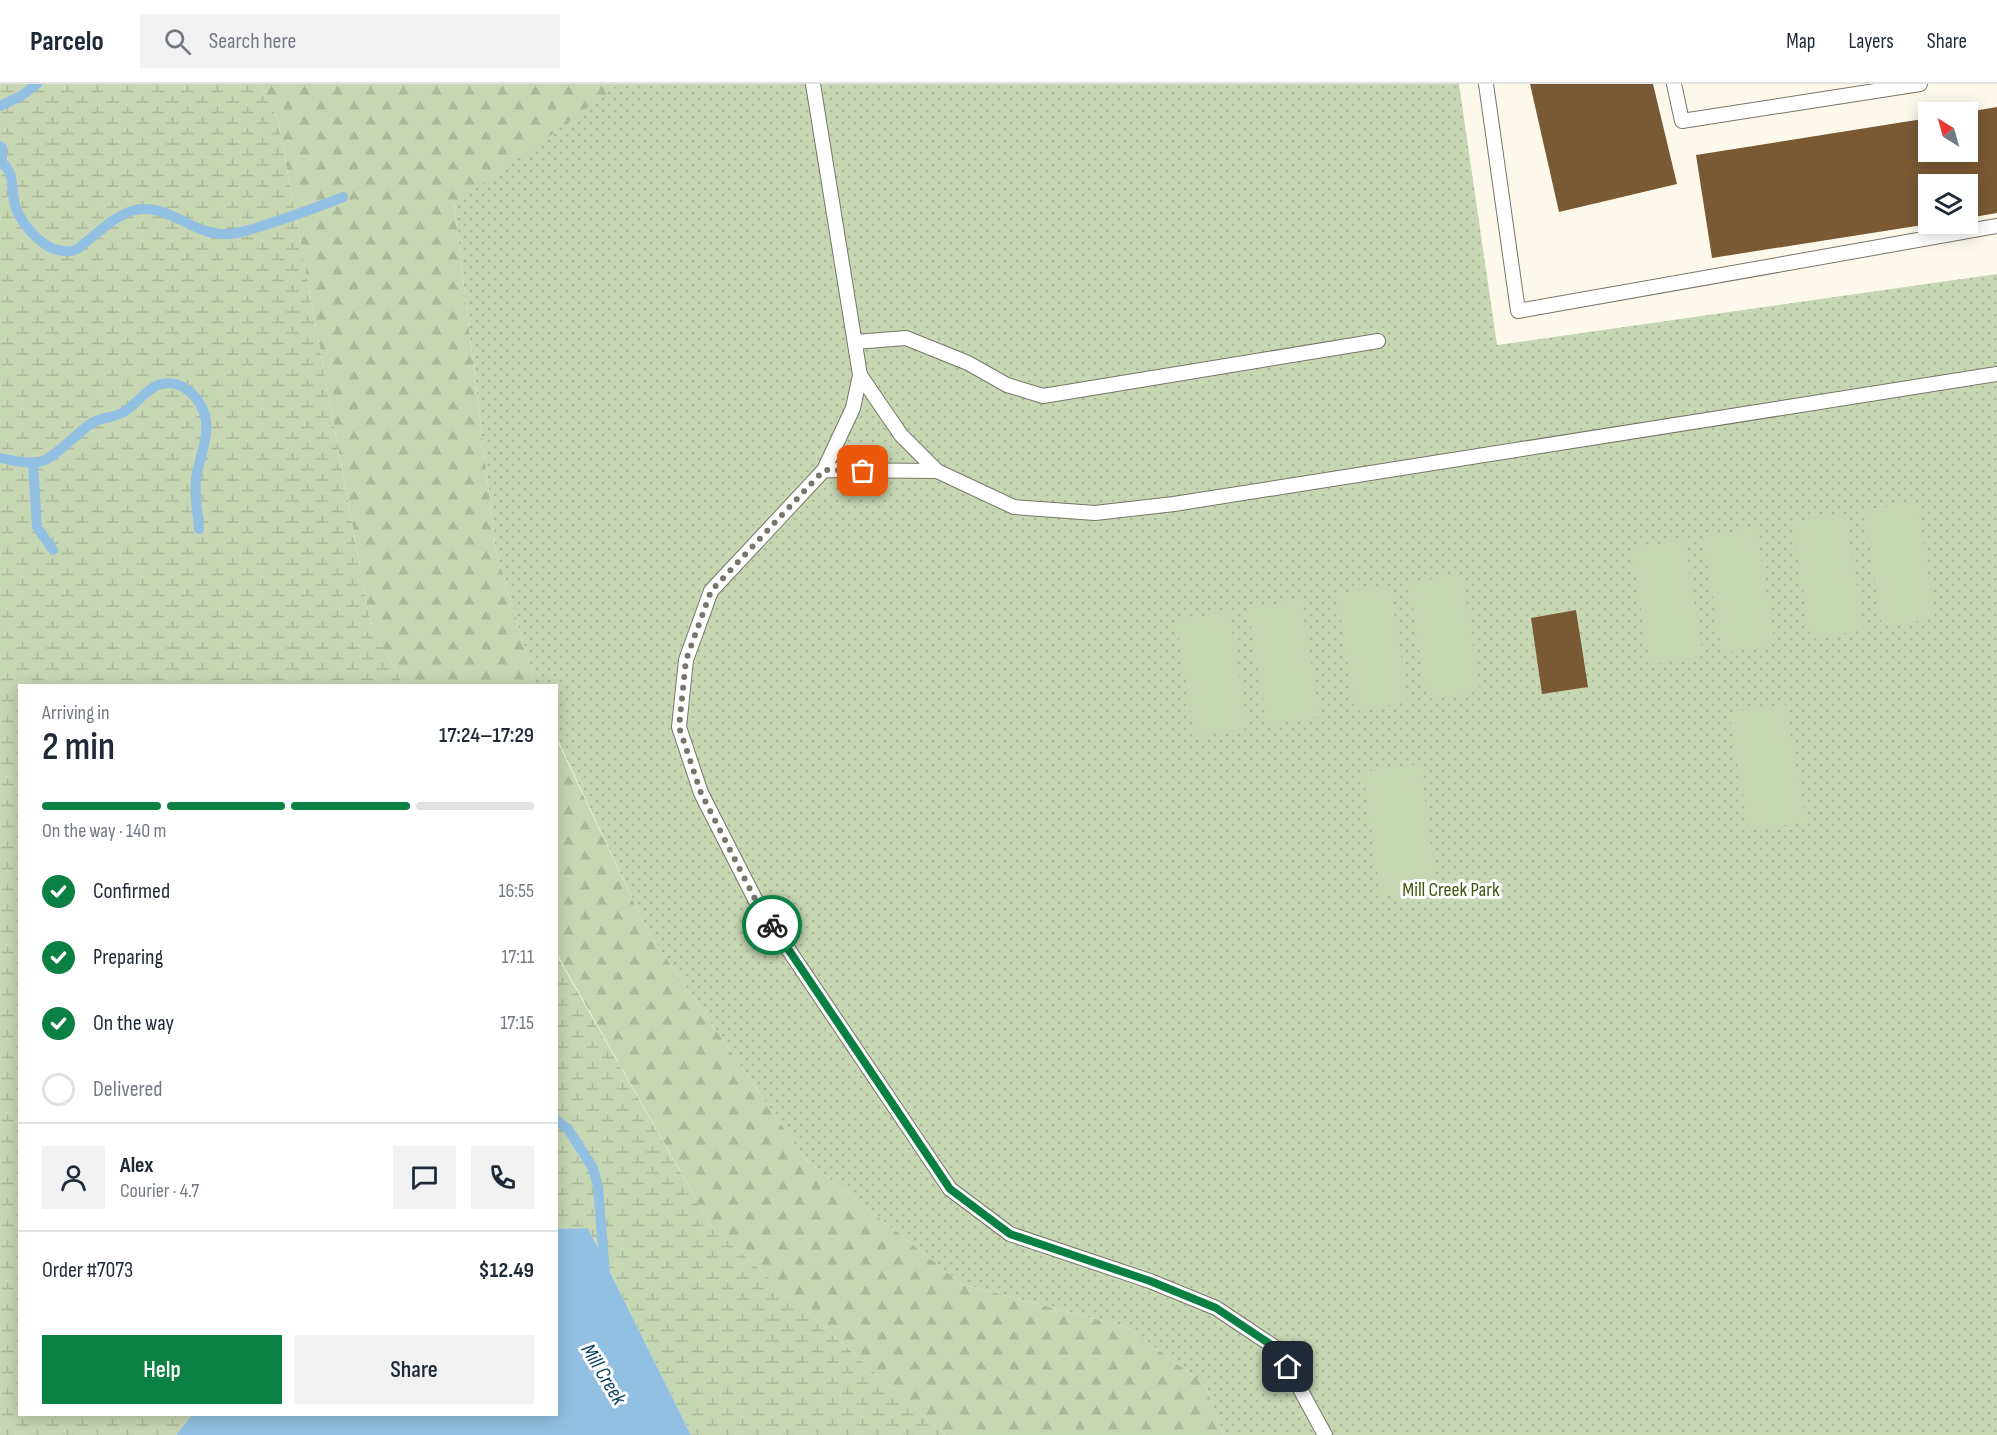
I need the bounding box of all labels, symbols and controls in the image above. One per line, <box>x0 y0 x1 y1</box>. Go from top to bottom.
search box <box>140 14 560 68</box>
text: Parcelo <box>30 25 104 58</box>
icon: search <box>161 25 194 58</box>
text: Search here <box>209 28 296 55</box>
text: Map <box>1786 29 1815 54</box>
text: Layers <box>1848 29 1894 54</box>
text: Share <box>1927 29 1967 54</box>
north arrow <box>1918 102 1978 162</box>
map controls <box>1918 102 1978 234</box>
button: layers <box>1918 174 1978 234</box>
pin <box>837 445 888 496</box>
icon: bag <box>846 454 879 487</box>
text: Arriving in <box>42 701 110 725</box>
text: 17:24–17:29 <box>439 722 534 749</box>
text: 2 min <box>42 724 115 771</box>
text: On the way · 140 m <box>42 819 166 843</box>
icon: check <box>42 875 75 908</box>
text: Confirmed <box>93 878 170 905</box>
park label: Mill Creek Park <box>1402 878 1500 902</box>
text: 16:55 <box>498 879 534 903</box>
courier <box>742 895 802 955</box>
icon: bike <box>756 909 789 942</box>
icon: check <box>42 941 75 974</box>
text: Preparing <box>93 944 163 971</box>
text: 17:11 <box>501 945 534 969</box>
icon: check <box>42 1007 75 1040</box>
text: On the way <box>93 1010 174 1037</box>
text: 17:15 <box>500 1011 534 1035</box>
text: Delivered <box>93 1076 162 1103</box>
button: person <box>42 1146 105 1209</box>
button: chat <box>393 1146 456 1209</box>
button: phone <box>471 1146 534 1209</box>
text: Alex <box>120 1152 153 1179</box>
text: Courier · 4.7 <box>120 1179 199 1203</box>
text: Order #7073 <box>42 1257 133 1284</box>
text: $12.49 <box>478 1257 534 1284</box>
button: Help <box>42 1335 282 1404</box>
button: Share <box>294 1335 534 1404</box>
water label: Mill Creek <box>576 1339 632 1410</box>
pin <box>1262 1341 1313 1392</box>
icon: home <box>1271 1350 1304 1383</box>

